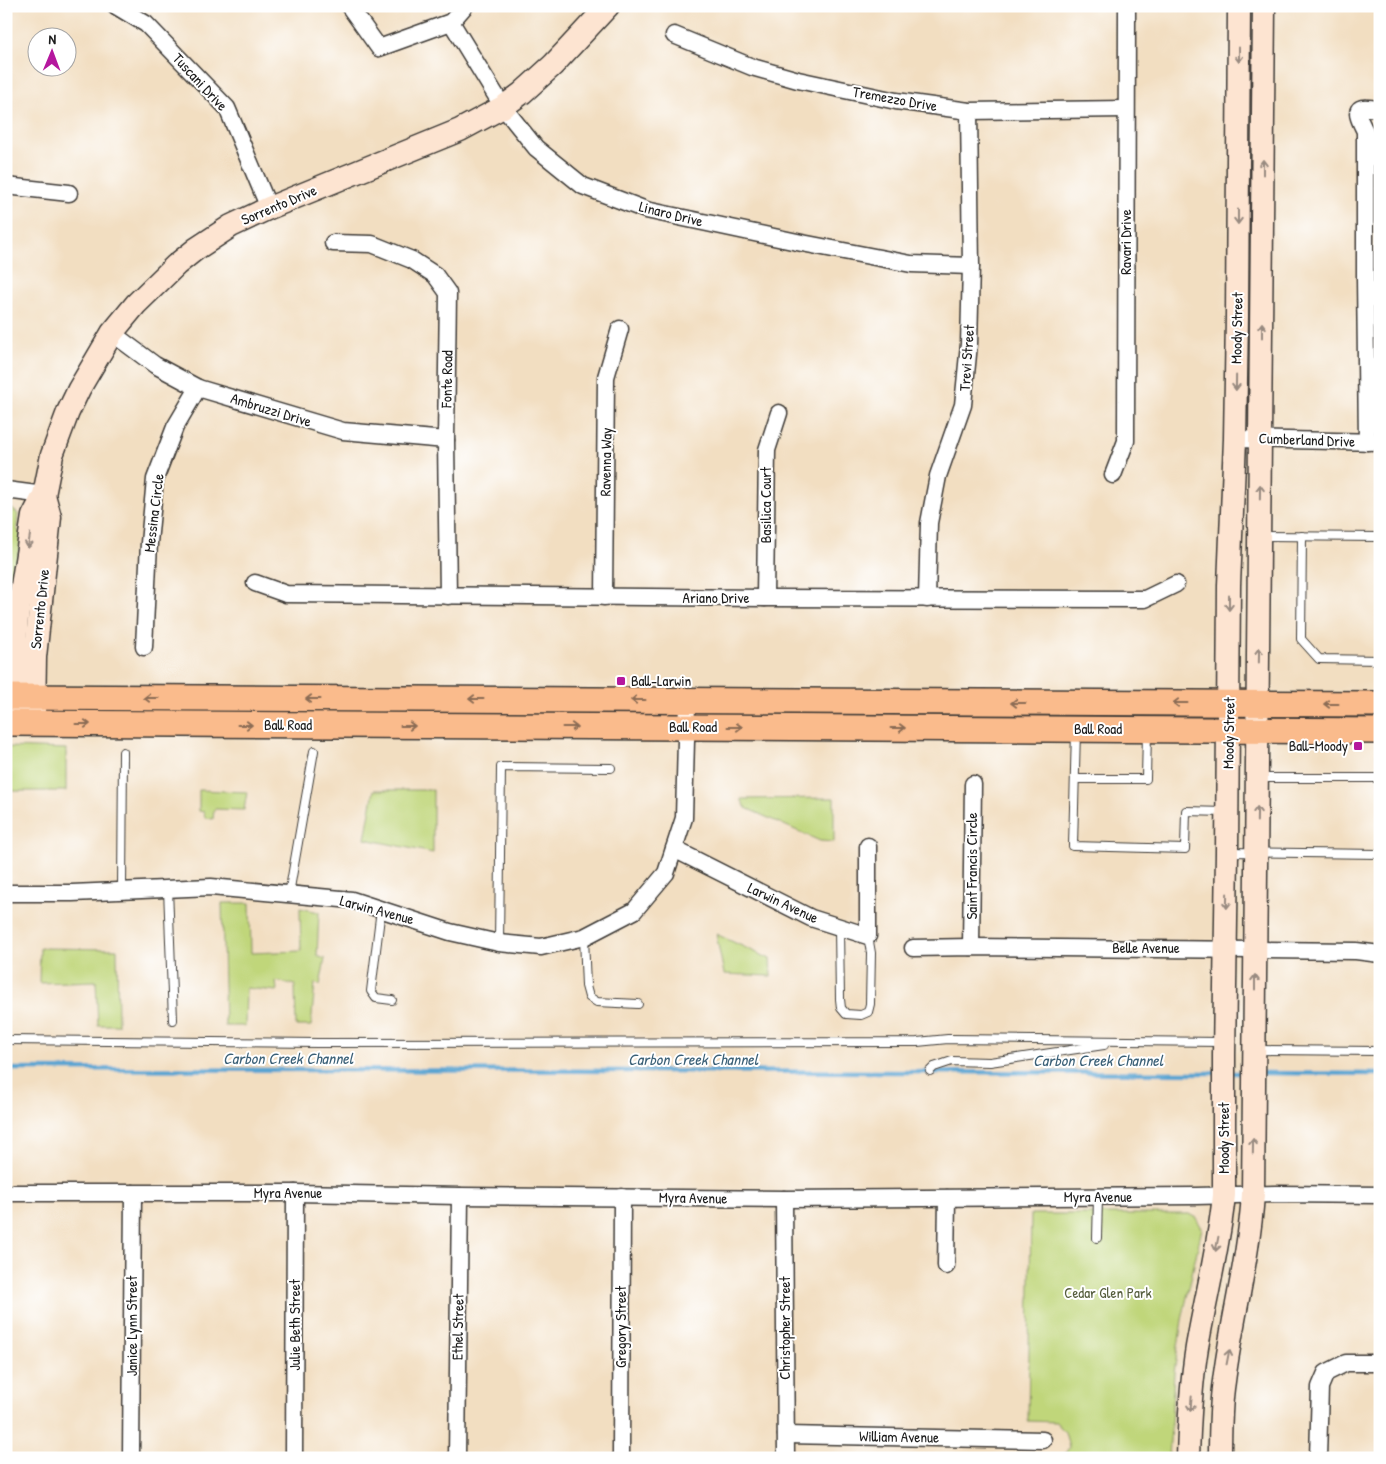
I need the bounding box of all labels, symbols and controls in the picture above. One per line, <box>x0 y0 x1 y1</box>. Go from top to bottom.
north arrow <box>28 28 78 78</box>
text: N <box>48 29 57 48</box>
one-way arrow <box>1234 46 1244 63</box>
street label: Tuscani Drive <box>168 48 233 115</box>
street label: Tremezzo Drive <box>851 81 939 116</box>
one-way arrow <box>1258 159 1268 176</box>
street label: Sorrento Drive <box>238 179 320 230</box>
street label: Linaro Drive <box>637 195 705 232</box>
street label: Ravari Drive <box>1115 209 1136 275</box>
one-way arrow <box>1233 209 1243 225</box>
street label: Moody Street <box>1225 291 1248 364</box>
one-way arrow <box>1257 322 1267 338</box>
street label: Trevi Street <box>954 323 979 392</box>
street label: Fonte Road <box>435 350 458 409</box>
one-way arrow <box>1231 374 1241 390</box>
street label: Ambruzzi Drive <box>228 387 314 432</box>
street label: Ravenna Way <box>594 427 617 497</box>
street label: Cumberland Drive <box>1258 427 1356 452</box>
street label: Basilica Court <box>755 466 776 543</box>
street label: Messina Circle <box>138 472 169 553</box>
one-way arrow <box>1255 484 1265 500</box>
one-way arrow <box>24 533 34 549</box>
street label: Sorrento Drive <box>25 568 54 650</box>
street label: Ariano Drive <box>683 587 749 608</box>
one-way arrow <box>1224 595 1234 611</box>
one-way arrow <box>1254 647 1263 663</box>
place label: Ball-Larwin <box>631 670 692 691</box>
marker: Ball-Larwin <box>615 675 627 687</box>
one-way arrow <box>143 693 160 703</box>
one-way arrow <box>306 694 322 704</box>
one-way arrow <box>468 695 484 704</box>
one-way arrow <box>631 695 647 705</box>
street label: Moody Street <box>1217 696 1240 769</box>
one-way arrow <box>1010 698 1026 707</box>
one-way arrow <box>1172 698 1188 708</box>
one-way arrow <box>1323 699 1340 709</box>
street label: Ball Road <box>264 714 312 735</box>
street label: Ball Road <box>669 716 717 737</box>
street label: Ball Road <box>1074 718 1122 739</box>
one-way arrow <box>74 719 91 729</box>
one-way arrow <box>237 720 253 730</box>
one-way arrow <box>400 721 416 731</box>
one-way arrow <box>562 722 578 731</box>
one-way arrow <box>727 723 743 732</box>
one-way arrow <box>889 723 905 733</box>
place label: Ball-Moody <box>1289 735 1348 756</box>
marker: Ball-Moody <box>1352 740 1364 752</box>
one-way arrow <box>1252 806 1262 822</box>
street label: Saint Francis Circle <box>961 812 982 920</box>
street label: Larwin Avenue <box>744 877 822 928</box>
street label: Larwin Avenue <box>338 890 416 929</box>
one-way arrow <box>1222 892 1232 909</box>
street label: Belle Avenue <box>1112 937 1180 958</box>
one-way arrow <box>1251 974 1260 990</box>
water label: Carbon Creek Channel <box>223 1047 354 1069</box>
water label: Carbon Creek Channel <box>628 1048 759 1070</box>
water label: Carbon Creek Channel <box>1033 1049 1164 1071</box>
street label: Moody Street <box>1213 1101 1234 1174</box>
one-way arrow <box>1248 1138 1258 1154</box>
street label: Myra Avenue <box>254 1182 322 1203</box>
street label: Myra Avenue <box>659 1186 727 1209</box>
street label: Myra Avenue <box>1064 1186 1132 1207</box>
one-way arrow <box>1211 1235 1221 1251</box>
street label: Janice Lynn Street <box>121 1275 142 1376</box>
street label: Christopher Street <box>774 1275 795 1380</box>
street label: Julie Beth Street <box>284 1278 305 1371</box>
park label: Cedar Glen Park <box>1064 1282 1152 1303</box>
street label: Gregory Street <box>610 1285 631 1368</box>
street label: Ethel Street <box>446 1293 469 1360</box>
one-way arrow <box>1223 1349 1233 1365</box>
one-way arrow <box>1186 1396 1195 1412</box>
street label: William Avenue <box>859 1425 939 1448</box>

